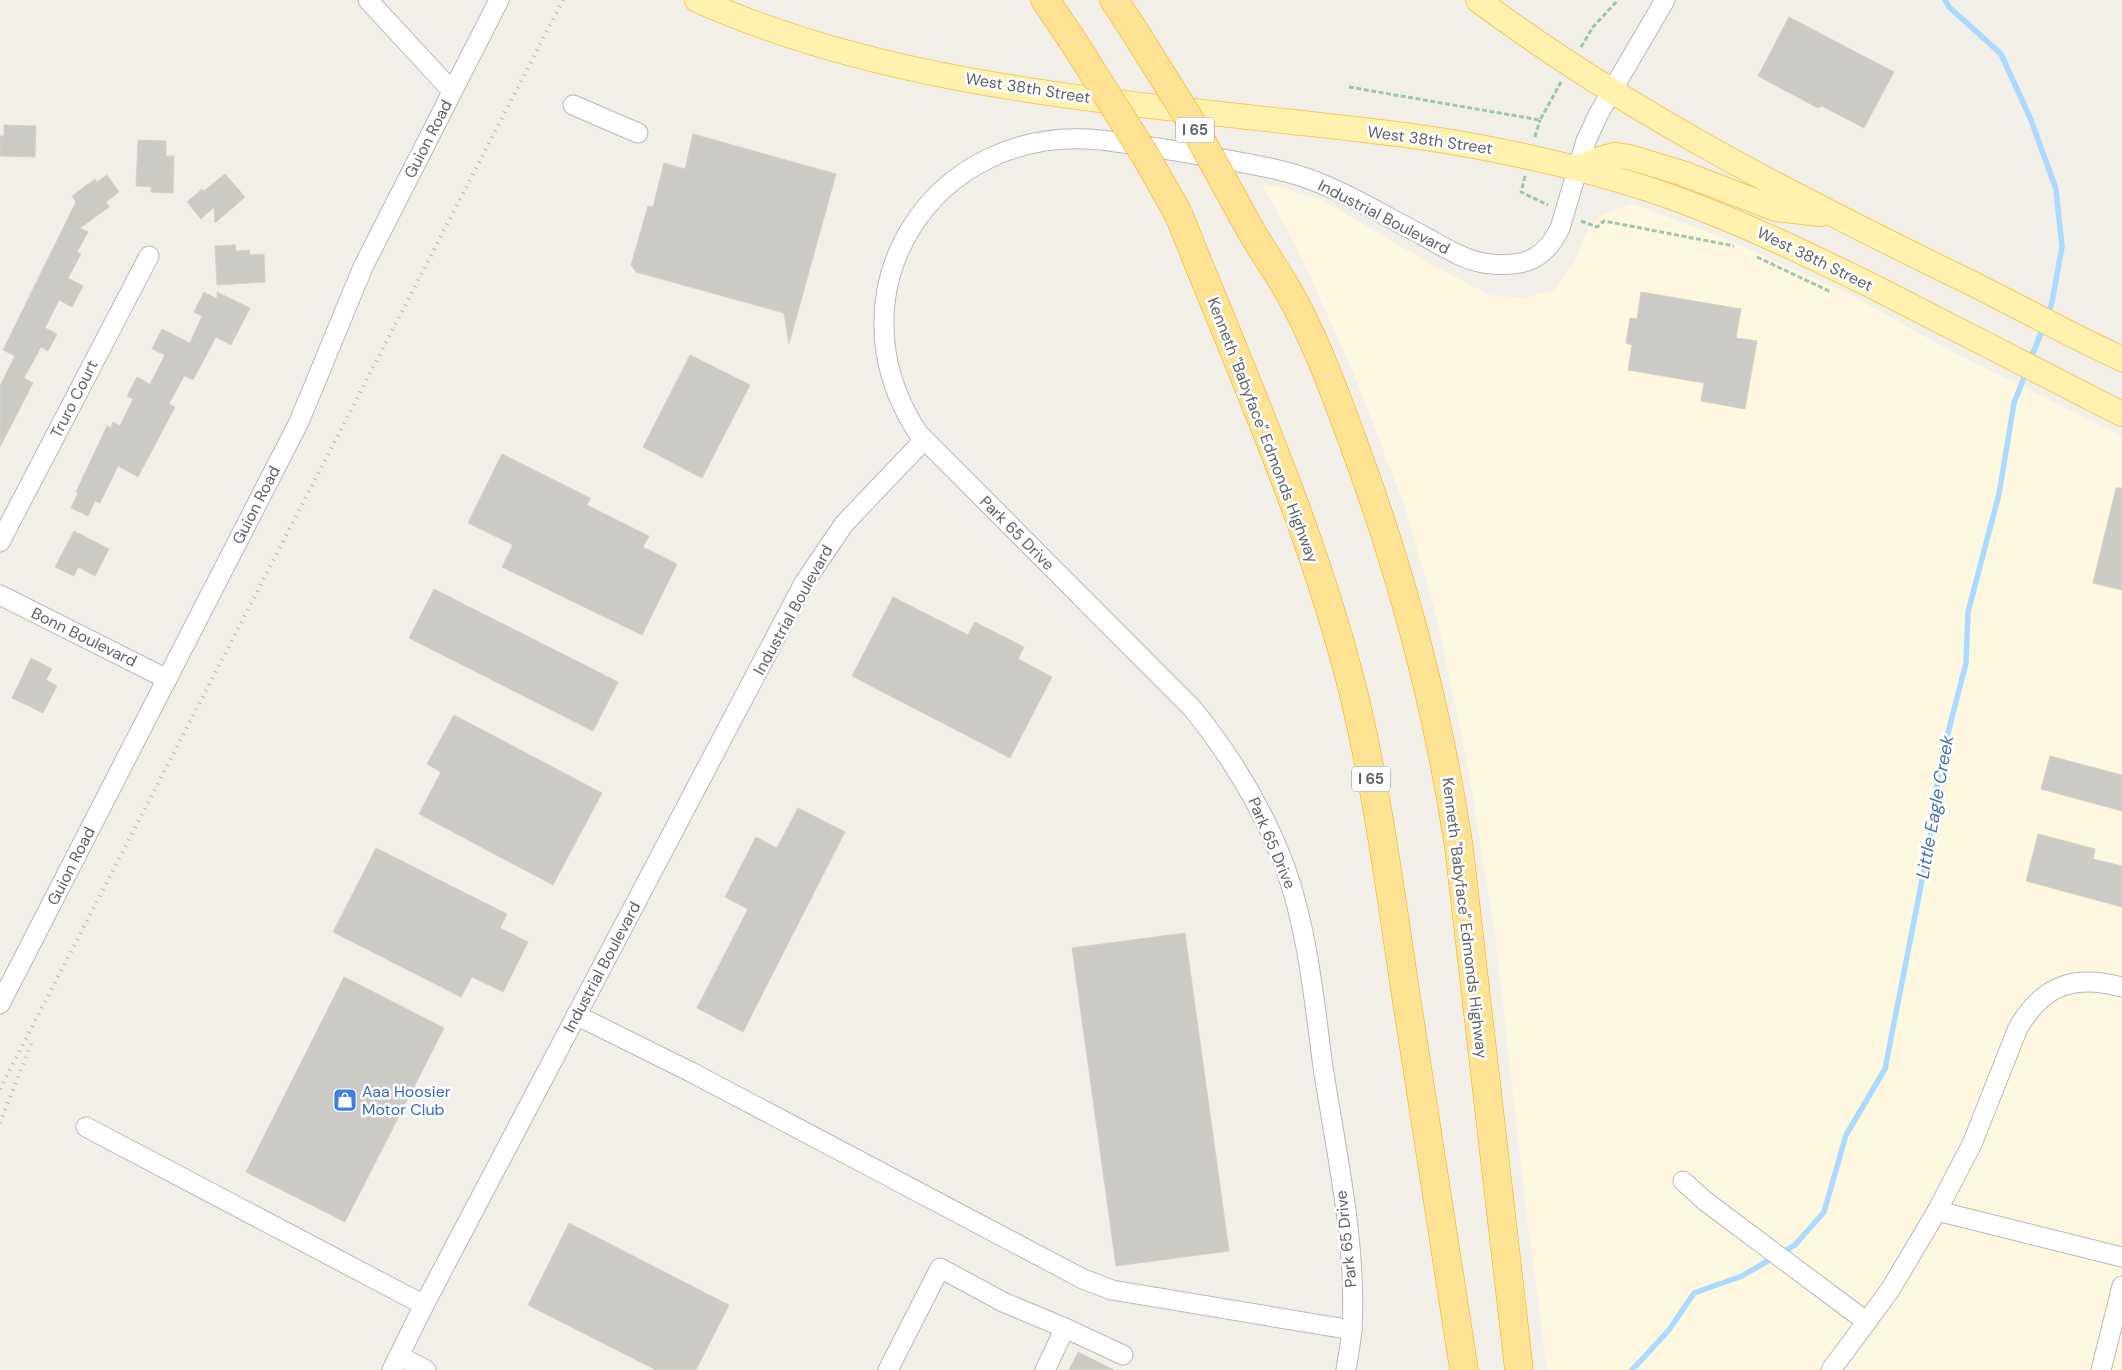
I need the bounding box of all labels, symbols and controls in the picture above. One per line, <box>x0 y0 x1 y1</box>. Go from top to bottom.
street label: West 38th Street <box>964 68 1092 108</box>
street label: Guion Road <box>399 96 457 182</box>
road number: I 65 <box>1176 118 1214 142</box>
street label: West 38th Street <box>1366 121 1494 159</box>
street label: Industrial Boulevard <box>1314 175 1454 259</box>
street label: West 38th Street <box>1754 222 1876 296</box>
street label: Kenneth "Babyface" Edmonds Highway <box>1203 294 1324 566</box>
street label: Truro Court <box>45 356 103 442</box>
street label: Guion Road <box>227 462 285 548</box>
street label: Park 65 Drive <box>975 491 1059 575</box>
street label: Industrial Boulevard <box>749 541 837 679</box>
street label: Bonn Boulevard <box>28 602 140 672</box>
water label: Little Eagle Creek <box>1911 733 1960 881</box>
road number: I 65 <box>1352 766 1390 792</box>
street label: Kenneth "Babyface" Edmonds Highway <box>1437 776 1493 1060</box>
street label: Park 65 Drive <box>1243 794 1301 892</box>
street label: Guion Road <box>42 823 100 909</box>
street label: Industrial Boulevard <box>559 898 645 1036</box>
place label: Aaa Hoosier Motor Club <box>362 1081 451 1120</box>
shop icon: Aaa Hoosier Motor Club <box>332 1087 358 1113</box>
street label: Park 65 Drive <box>1330 1189 1362 1289</box>

